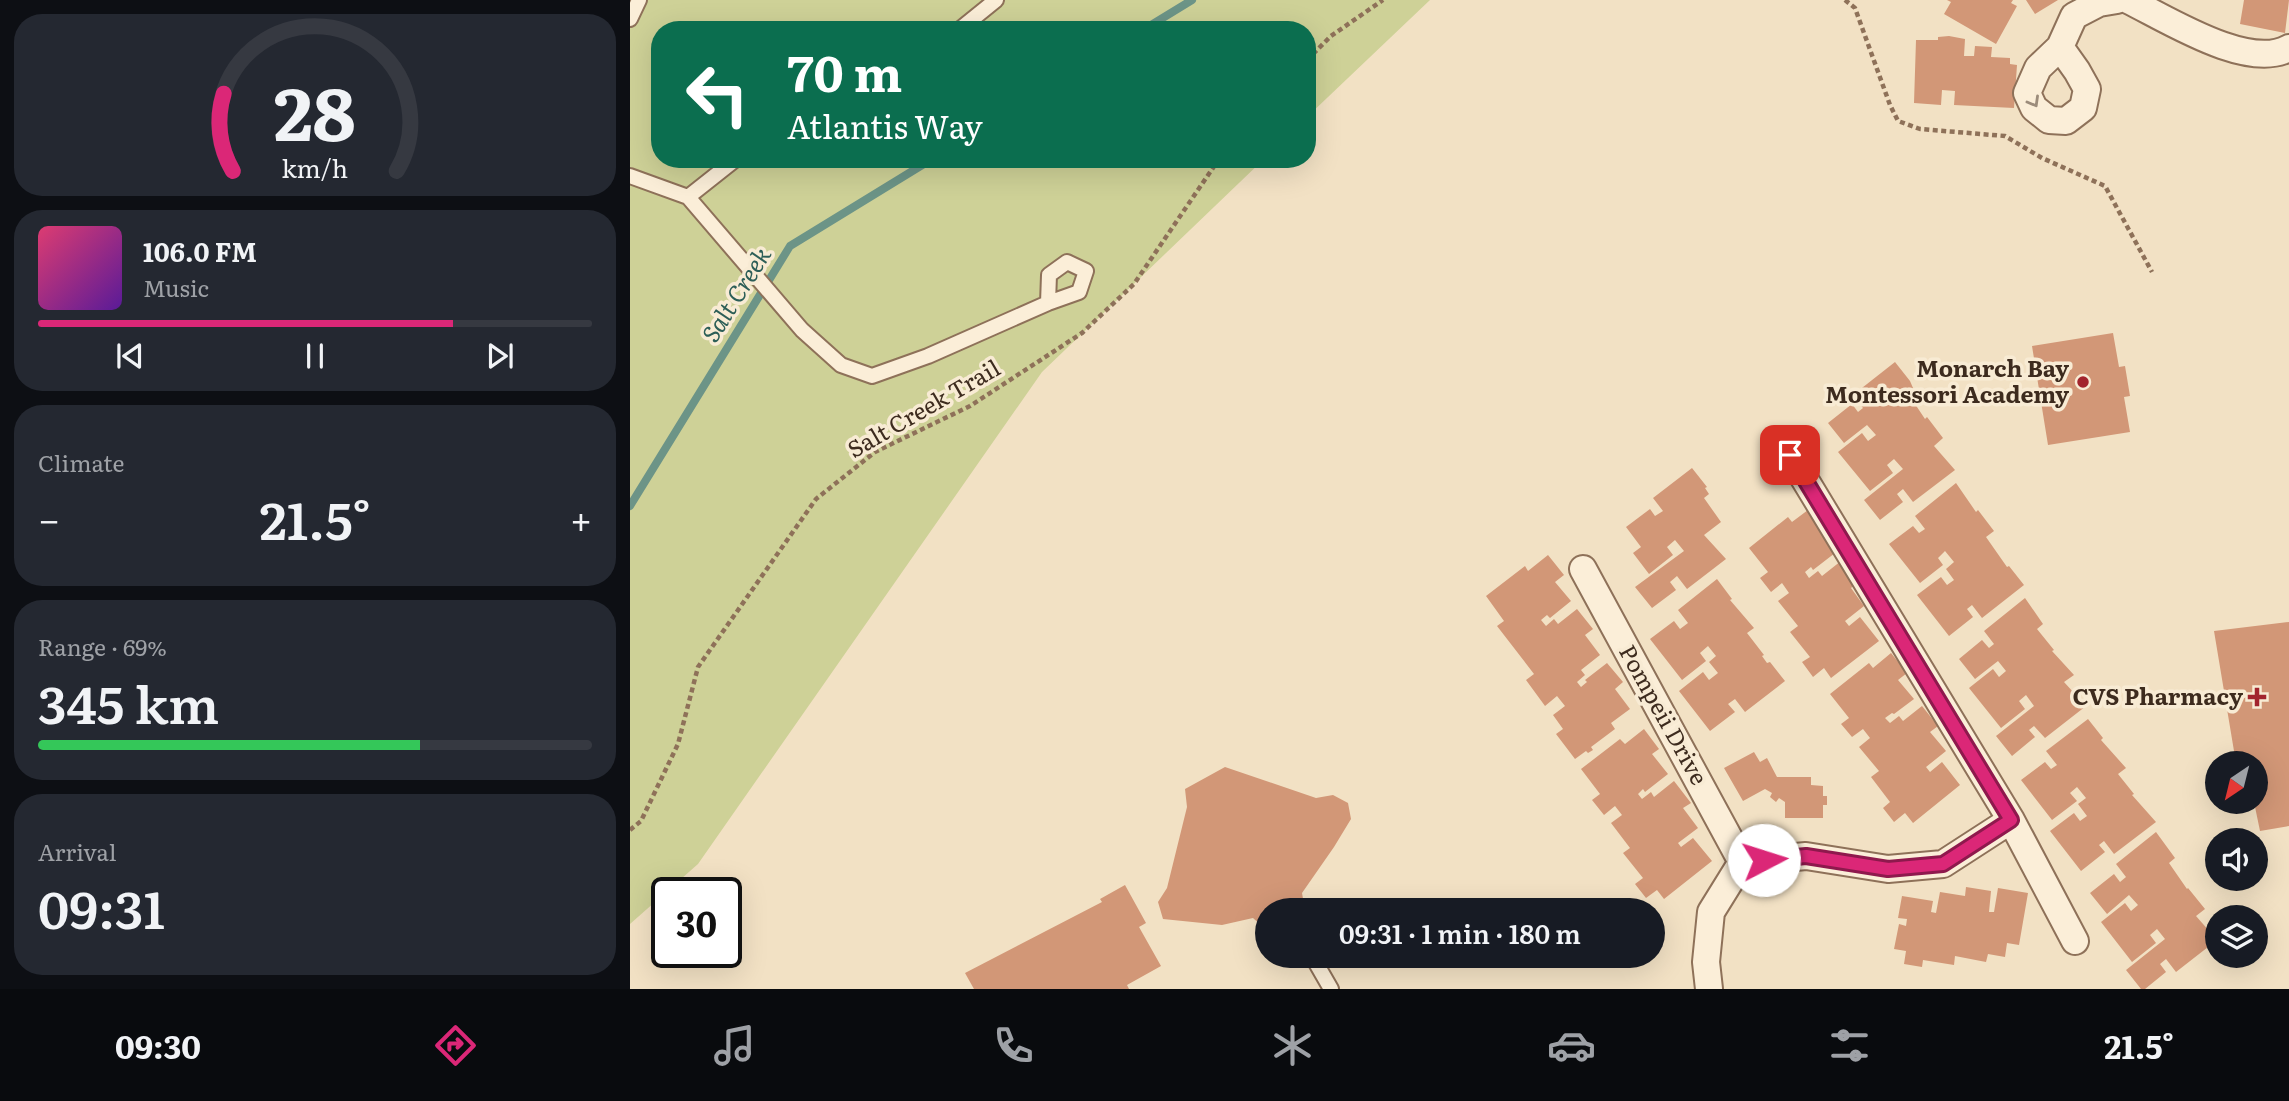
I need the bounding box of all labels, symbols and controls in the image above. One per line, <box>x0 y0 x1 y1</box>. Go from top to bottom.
text: 70 m <box>787 34 902 107</box>
icon: left <box>672 49 763 140</box>
text: 28 <box>274 55 356 163</box>
one-way arrow <box>2026 95 2039 108</box>
text: Atlantis Way <box>787 101 983 149</box>
text: km/h <box>282 149 348 186</box>
text: 106.0 FM <box>143 231 257 270</box>
water label: Salt Creek <box>692 239 778 348</box>
text: Music <box>143 270 209 304</box>
icon: previous <box>111 337 149 375</box>
icon: pause <box>296 337 334 375</box>
icon: next <box>481 337 519 375</box>
street label: Salt Creek Trail <box>840 350 1006 465</box>
place label: Monarch Bay Montessori Academy <box>1825 350 2069 410</box>
marker: Monarch Bay Montessori Academy <box>2075 374 2091 390</box>
pin <box>1760 425 1820 485</box>
icon: arrive <box>1771 436 1809 474</box>
text: Climate <box>38 445 124 479</box>
text: 21.5° <box>259 479 371 556</box>
text: − <box>38 489 60 546</box>
text: + <box>570 489 592 546</box>
text: Range · 69% <box>38 629 167 663</box>
street label: Pompeii Drive <box>1612 638 1717 790</box>
text: 345 km <box>38 663 219 740</box>
place label: CVS Pharmacy <box>2073 678 2243 712</box>
marker: CVS Pharmacy <box>2249 689 2265 705</box>
north arrow <box>2205 751 2268 814</box>
map controls <box>2205 751 2268 968</box>
position arrow <box>1727 823 1801 897</box>
button: sound <box>2205 828 2268 891</box>
text: Arrival <box>38 834 117 868</box>
text: 09:31 <box>38 868 165 945</box>
speed limit sign: 30 <box>651 877 742 968</box>
button: layers <box>2205 905 2268 968</box>
text: 09:31 · 1 min · 180 m <box>1339 913 1581 952</box>
text: 09:30 <box>115 1021 201 1069</box>
icon: directions <box>431 1021 480 1070</box>
icon: music <box>710 1021 759 1070</box>
icon: phone <box>989 1021 1038 1070</box>
icon: climate <box>1268 1021 1317 1070</box>
icon: car <box>1547 1021 1596 1070</box>
icon: filters <box>1825 1021 1874 1070</box>
text: 21.5° <box>2104 1021 2174 1069</box>

